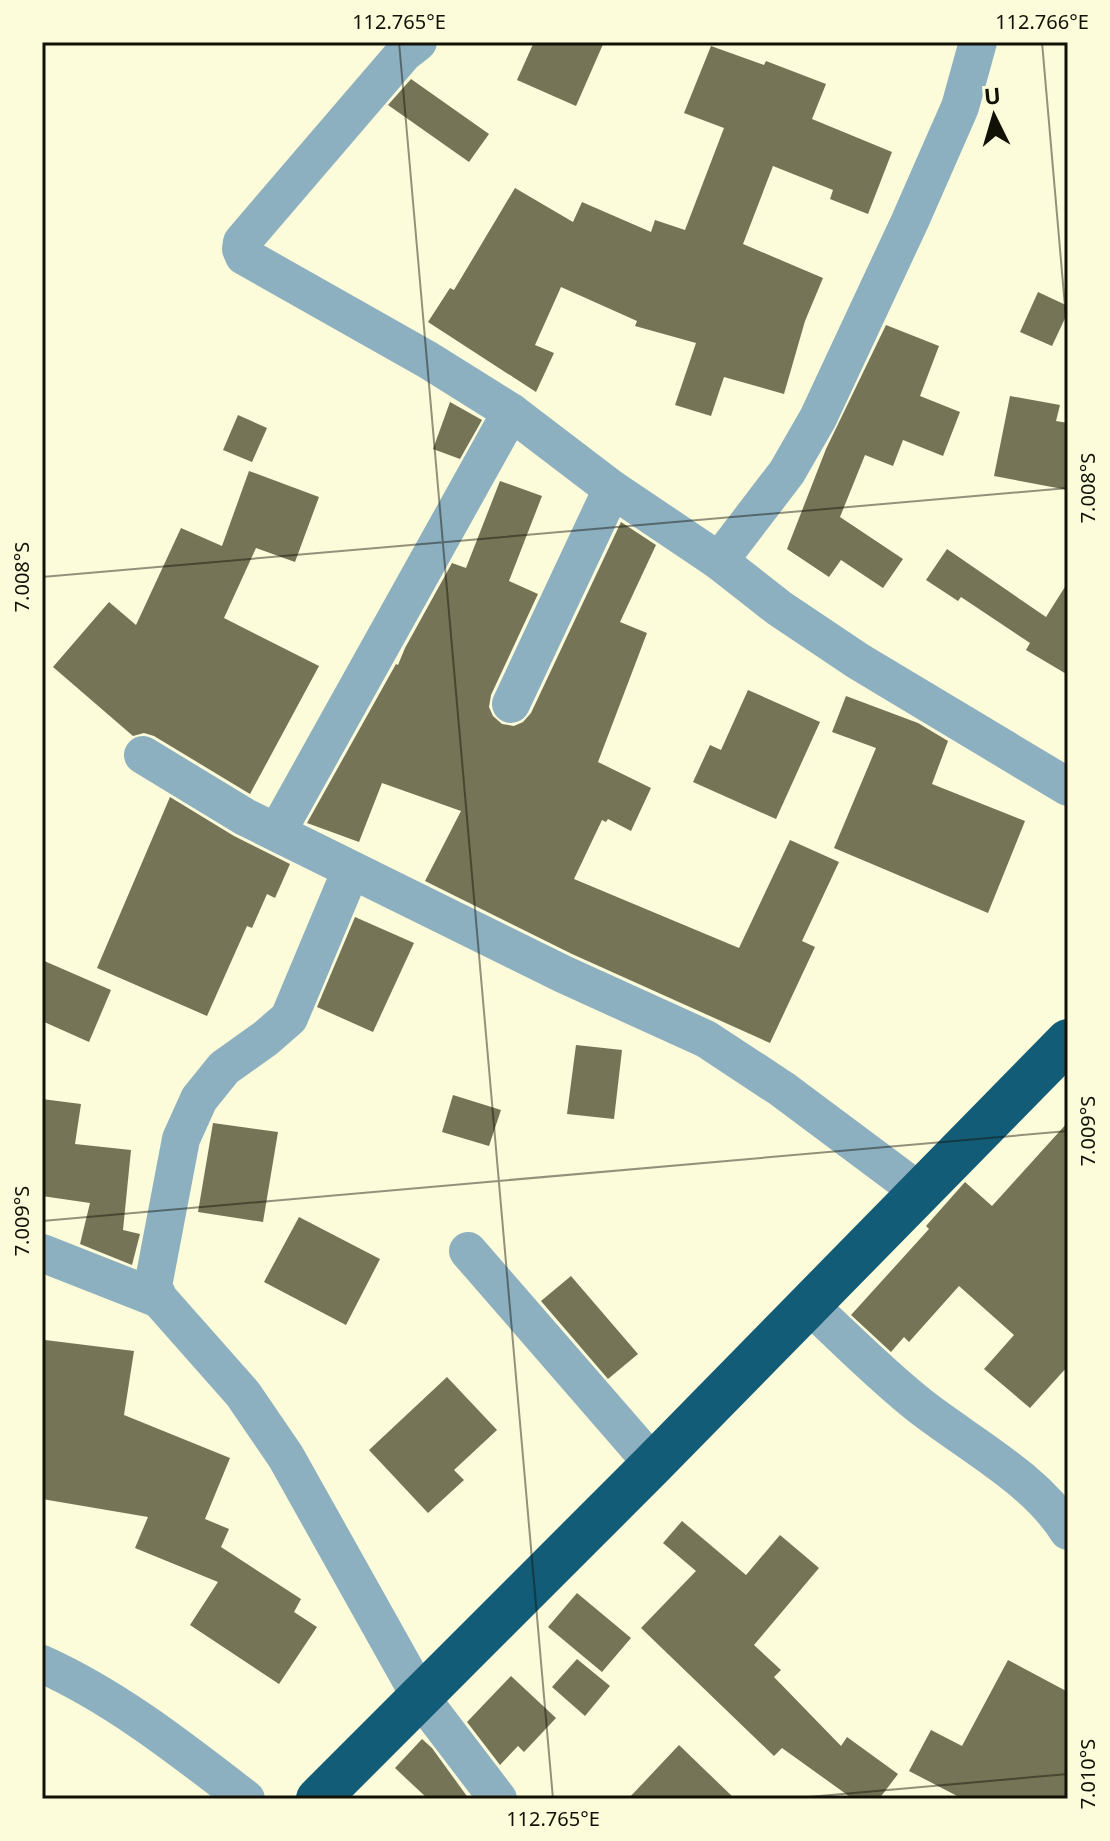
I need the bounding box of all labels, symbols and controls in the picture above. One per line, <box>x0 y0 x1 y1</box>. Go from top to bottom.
text: 112.765°E <box>352 8 446 35</box>
text: 112.766°E <box>995 8 1089 35</box>
north arrow <box>954 76 1034 156</box>
text: U <box>983 79 1002 111</box>
text: 7.008°S <box>1074 453 1101 523</box>
text: 7.008°S <box>8 542 35 612</box>
text: 7.009°S <box>1074 1096 1101 1166</box>
text: 7.009°S <box>8 1186 35 1256</box>
text: 7.010°S <box>1074 1739 1101 1809</box>
text: 112.765°E <box>506 1805 600 1832</box>

